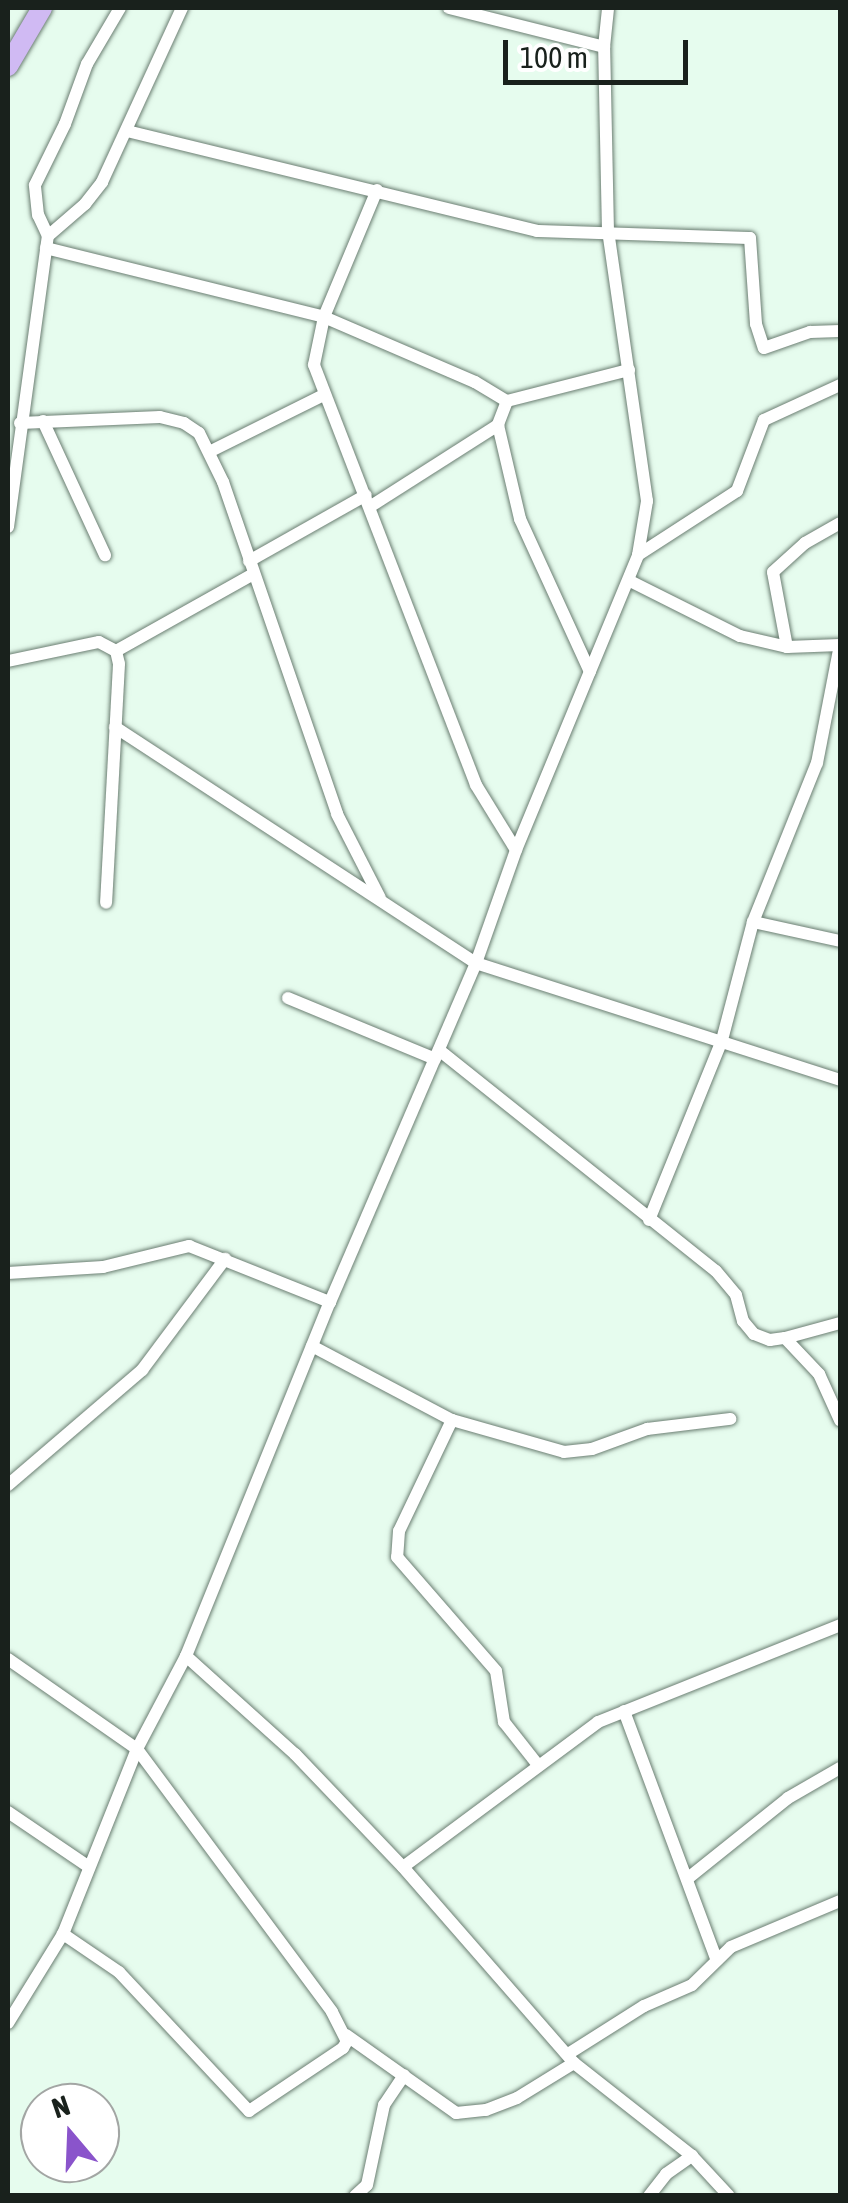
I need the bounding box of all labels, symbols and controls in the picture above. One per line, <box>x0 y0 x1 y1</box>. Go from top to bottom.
scale bar <box>508 20 693 82</box>
text: 100 m <box>520 40 588 74</box>
north arrow <box>20 2083 120 2183</box>
text: N <box>48 2089 74 2124</box>

